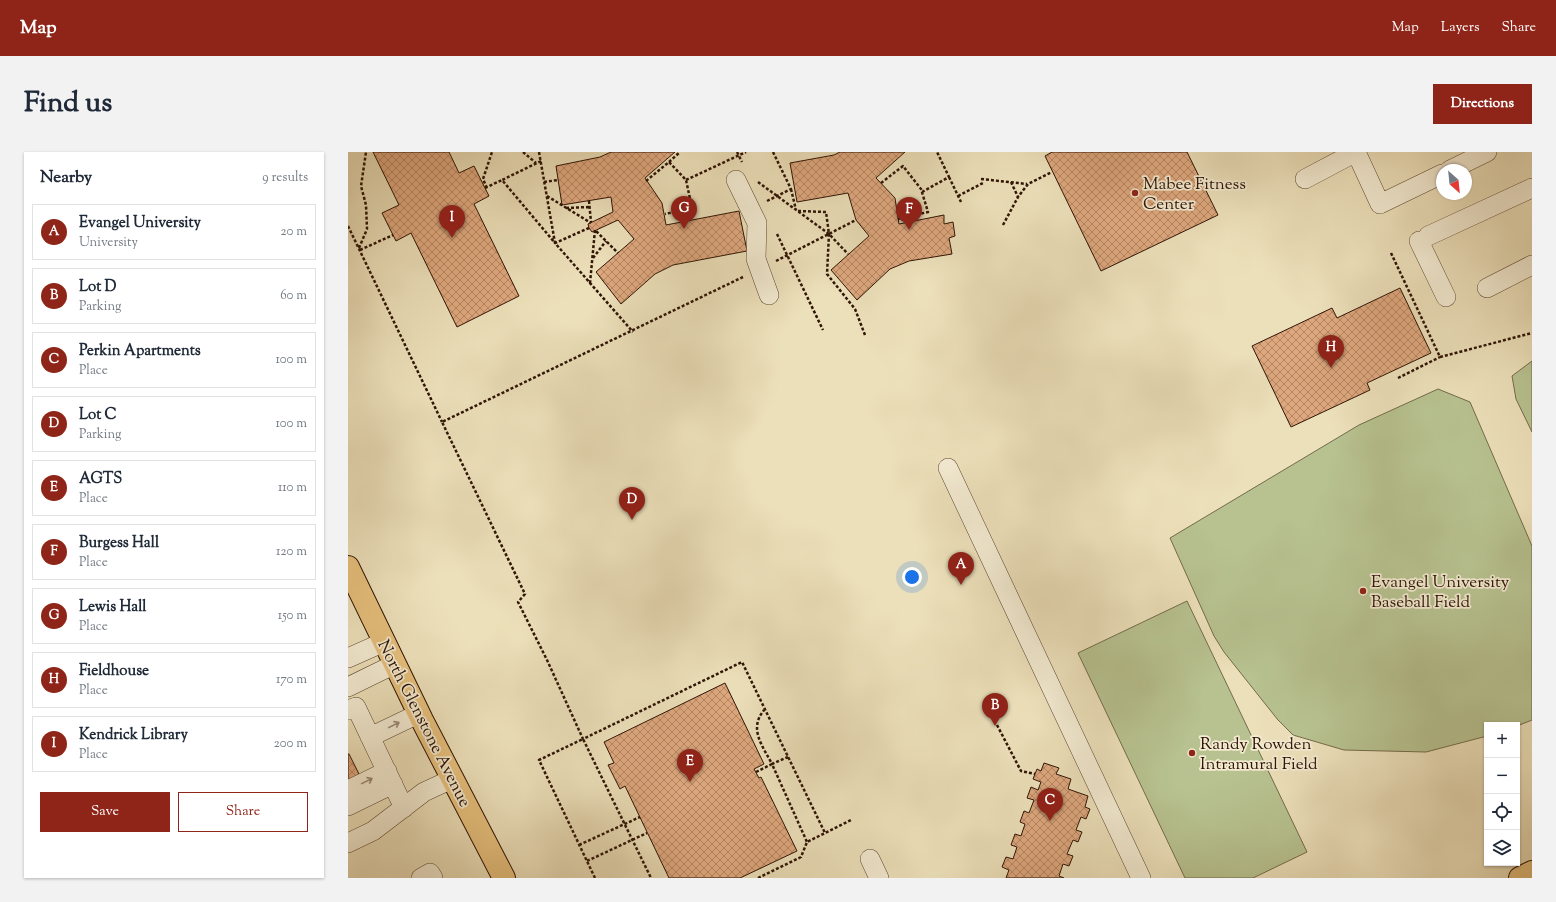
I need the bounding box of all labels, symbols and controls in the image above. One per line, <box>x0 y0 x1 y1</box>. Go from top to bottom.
text: Map <box>20 15 57 42</box>
text: Map <box>1392 18 1419 38</box>
text: Layers <box>1441 18 1479 38</box>
text: Share <box>1501 18 1536 38</box>
text: Find us <box>24 84 112 124</box>
button: Directions <box>1433 84 1532 124</box>
north arrow <box>1436 164 1472 200</box>
text: Nearby <box>40 166 92 190</box>
text: 9 results <box>262 169 308 187</box>
place label: Mabee Fitness Center <box>1143 173 1246 217</box>
marker: Mabee Fitness Center <box>1130 188 1140 198</box>
pin: G <box>671 196 697 229</box>
pin: F <box>896 197 922 230</box>
pin: I <box>439 205 465 238</box>
text: Evangel University <box>79 213 201 234</box>
text: A <box>49 223 59 241</box>
text: 20 m <box>281 223 307 241</box>
text: University <box>79 234 138 252</box>
text: Lot D <box>79 277 116 298</box>
text: B <box>50 287 58 305</box>
text: 60 m <box>280 287 307 305</box>
text: Parking <box>79 298 121 316</box>
pin: H <box>1318 335 1344 368</box>
text: Perkin Apartments <box>79 341 201 362</box>
text: C <box>49 351 59 369</box>
text: 100 m <box>275 351 307 369</box>
text: Place <box>79 362 108 380</box>
text: Lot C <box>79 405 117 426</box>
text: D <box>49 415 59 433</box>
text: 100 m <box>275 415 307 433</box>
text: Parking <box>79 426 121 444</box>
text: AGTS <box>79 469 122 490</box>
text: E <box>50 479 58 497</box>
text: 110 m <box>278 479 307 497</box>
pin: D <box>619 487 645 520</box>
text: Place <box>79 490 108 508</box>
text: Burgess Hall <box>79 533 159 554</box>
text: F <box>50 543 58 561</box>
text: 120 m <box>276 543 307 561</box>
pin: A <box>948 552 974 585</box>
text: Place <box>79 554 108 572</box>
your location <box>902 567 922 587</box>
place label: Evangel University Baseball Field <box>1371 571 1510 615</box>
marker: Evangel University Baseball Field <box>1358 586 1368 596</box>
text: Lewis Hall <box>79 597 147 618</box>
text: G <box>49 607 59 625</box>
text: 150 m <box>278 607 307 625</box>
text: Place <box>79 618 108 636</box>
street label: North Glenstone Avenue <box>371 636 476 812</box>
text: Fieldhouse <box>79 661 149 682</box>
text: H <box>49 671 59 689</box>
text: 170 m <box>276 671 307 689</box>
text: Place <box>79 682 108 700</box>
pin: B <box>982 693 1008 726</box>
one-way arrow <box>388 721 400 729</box>
map controls <box>1484 722 1520 866</box>
button: + <box>1484 722 1520 758</box>
text: Kendrick Library <box>79 725 188 746</box>
place label: Randy Rowden Intramural Field <box>1200 733 1318 777</box>
text: I <box>52 735 56 753</box>
text: 200 m <box>274 735 307 753</box>
text: Place <box>79 746 108 764</box>
marker: Randy Rowden Intramural Field <box>1187 748 1197 758</box>
pin: E <box>677 749 703 782</box>
button: − <box>1484 758 1520 794</box>
one-way arrow <box>361 776 373 784</box>
pin: C <box>1037 788 1063 821</box>
button: Save <box>40 792 170 832</box>
button: Share <box>178 792 308 832</box>
button: locate <box>1484 794 1520 830</box>
button: layers <box>1484 830 1520 866</box>

